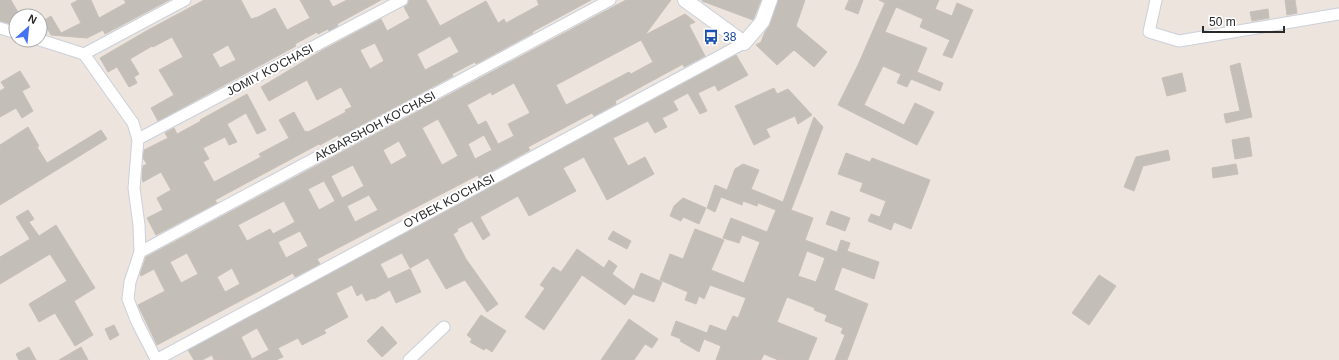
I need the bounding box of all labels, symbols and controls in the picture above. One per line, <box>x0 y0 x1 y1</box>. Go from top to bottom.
north arrow <box>8 8 48 48</box>
scale bar <box>1203 8 1284 34</box>
text: N <box>26 12 39 26</box>
text: 50 m <box>1209 15 1236 29</box>
bus stop icon: 38 <box>702 28 720 46</box>
place label: 38 <box>723 30 737 44</box>
street label: JOMIY KO'CHASI <box>224 41 316 99</box>
street label: AKBARSHOH KO'CHASI <box>312 88 438 164</box>
street label: OYBEK KO'CHASI <box>401 171 497 231</box>

